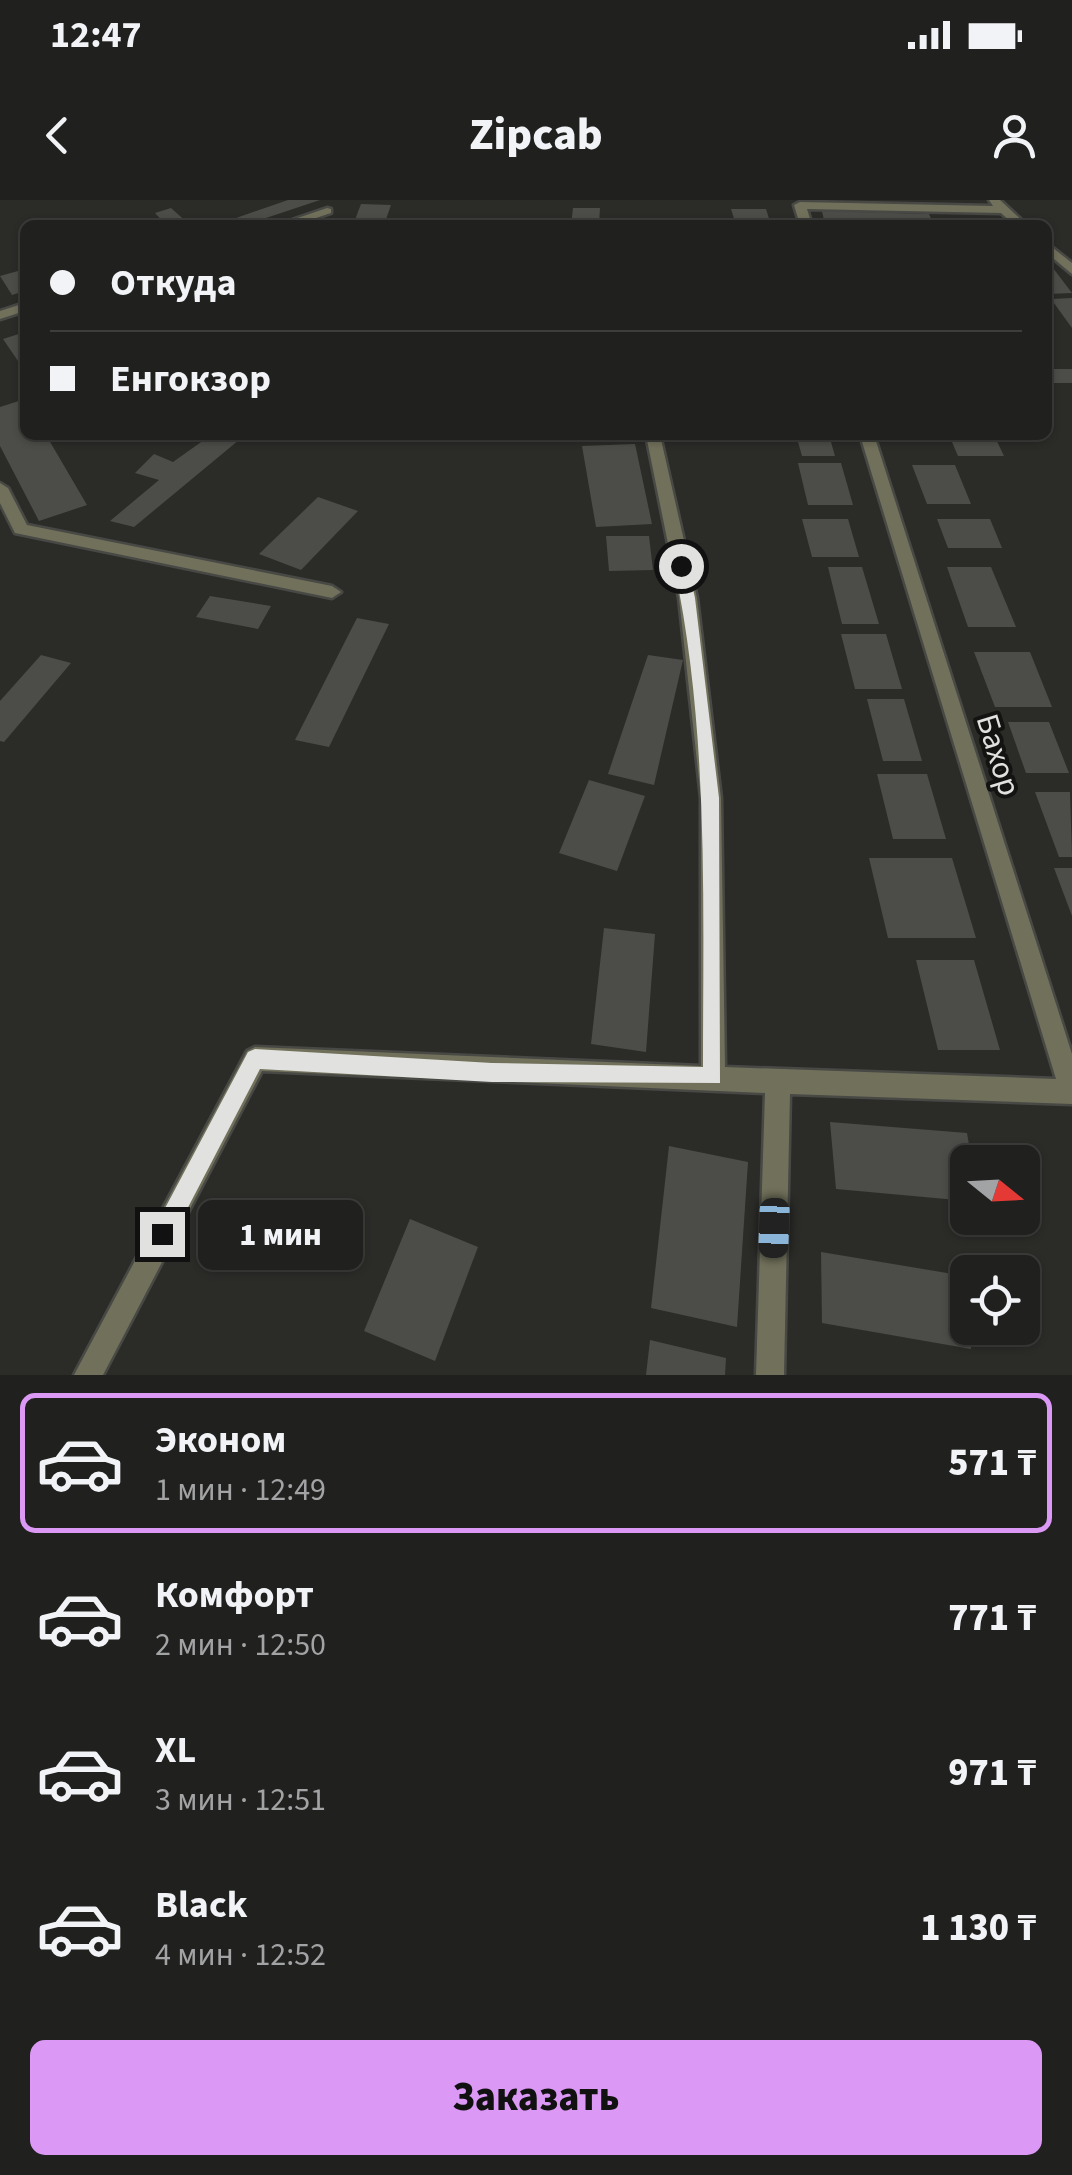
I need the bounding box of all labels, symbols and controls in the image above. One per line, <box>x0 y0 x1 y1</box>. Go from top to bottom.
text: 12:47 <box>50 8 142 62</box>
text: Zipcab <box>469 103 603 167</box>
icon: back <box>30 108 85 163</box>
icon: person <box>987 108 1042 163</box>
text: Откуда <box>110 256 237 310</box>
text: Енгокзор <box>110 352 271 406</box>
route start <box>659 544 704 589</box>
street label: Бахор <box>964 708 1032 802</box>
north arrow <box>950 1145 1040 1235</box>
map controls <box>950 1145 1040 1345</box>
car <box>758 1197 790 1259</box>
callout: 1 мин <box>197 1199 362 1269</box>
route end <box>140 1212 185 1257</box>
text: 1 мин <box>239 1212 322 1258</box>
button: locate <box>950 1255 1040 1345</box>
text: Эконом <box>155 1413 286 1467</box>
icon: car <box>35 1418 125 1508</box>
text: 571 ₸ <box>948 1436 1037 1490</box>
text: 1 мин · 12:49 <box>155 1467 326 1513</box>
text: Комфорт <box>155 1568 314 1622</box>
icon: car <box>35 1573 125 1663</box>
text: 771 ₸ <box>948 1591 1037 1645</box>
text: 2 мин · 12:50 <box>155 1622 326 1668</box>
text: XL <box>155 1723 196 1777</box>
icon: car <box>35 1728 125 1818</box>
text: 971 ₸ <box>948 1746 1037 1800</box>
text: 3 мин · 12:51 <box>155 1777 326 1823</box>
text: Black <box>155 1878 248 1932</box>
icon: car <box>35 1883 125 1973</box>
text: 1 130 ₸ <box>920 1901 1037 1955</box>
text: 4 мин · 12:52 <box>155 1932 326 1978</box>
button: Заказать <box>30 2040 1042 2155</box>

